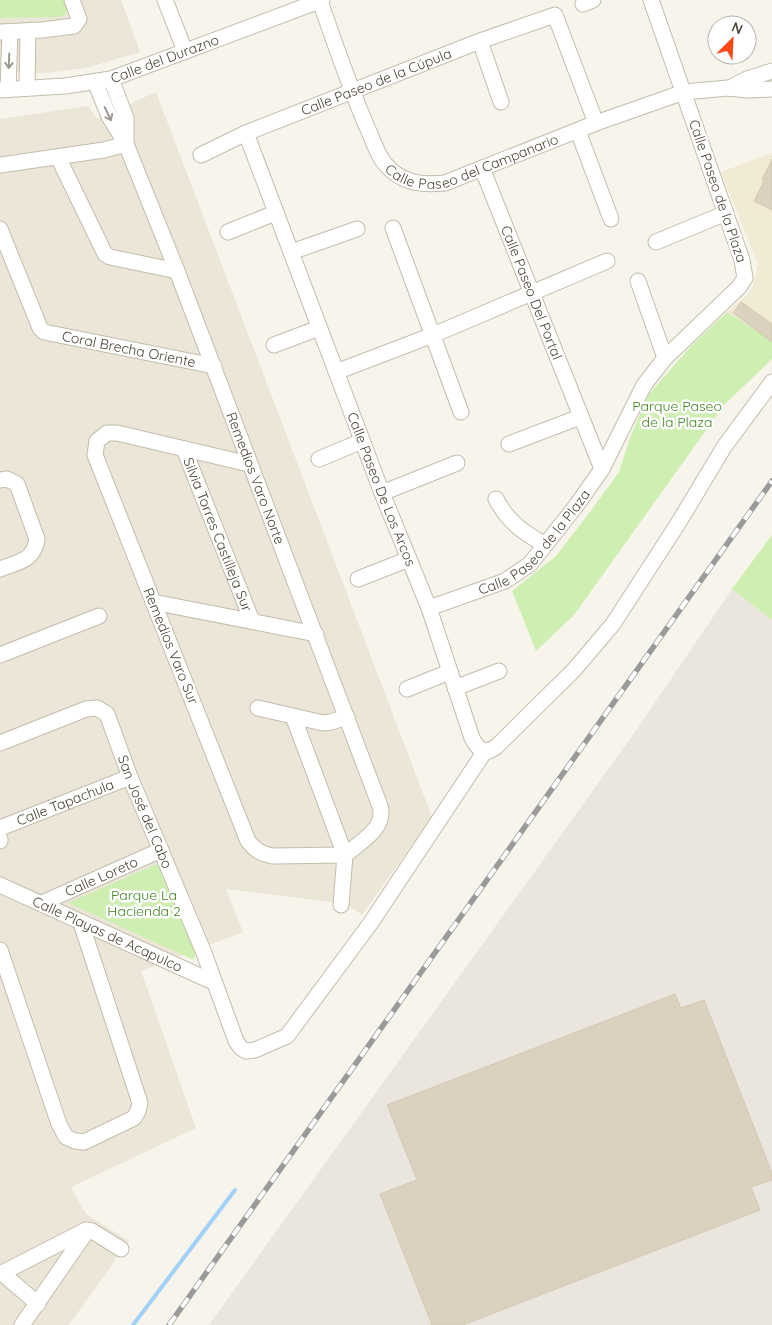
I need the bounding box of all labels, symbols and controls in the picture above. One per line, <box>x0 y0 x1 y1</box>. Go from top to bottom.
north arrow <box>707 15 757 65</box>
text: N <box>729 18 746 38</box>
street label: Calle del Durazno <box>108 30 221 87</box>
street label: Calle Paseo de la Cúpula <box>298 44 454 120</box>
one-way arrow <box>5 52 14 68</box>
one-way arrow <box>104 106 114 121</box>
street label: Calle Paseo de la Plaza <box>685 117 751 265</box>
street label: Calle Paseo del Campanario <box>381 130 561 193</box>
street label: Calle Paseo Del Portal <box>497 223 566 362</box>
street label: Coral Brecha Oriente <box>61 327 197 371</box>
park label: Parque Paseo de la Plaza <box>632 397 722 431</box>
street label: Remedios Varo Norte <box>222 410 289 547</box>
street label: Calle Paseo De Los Arcos <box>343 410 420 569</box>
street label: Silvia Torres Castilleja Sur <box>179 455 257 615</box>
street label: Calle Paseo de la Plaza <box>476 486 594 599</box>
street label: Remedios Varo Sur <box>139 585 203 708</box>
street label: San José del Cabo <box>114 752 176 871</box>
street label: Calle Tapachula <box>14 775 116 830</box>
street label: Calle Loreto <box>62 853 141 901</box>
park label: Parque La Hacienda 2 <box>107 886 181 920</box>
street label: Calle Playas de Acapulco <box>30 892 185 976</box>

